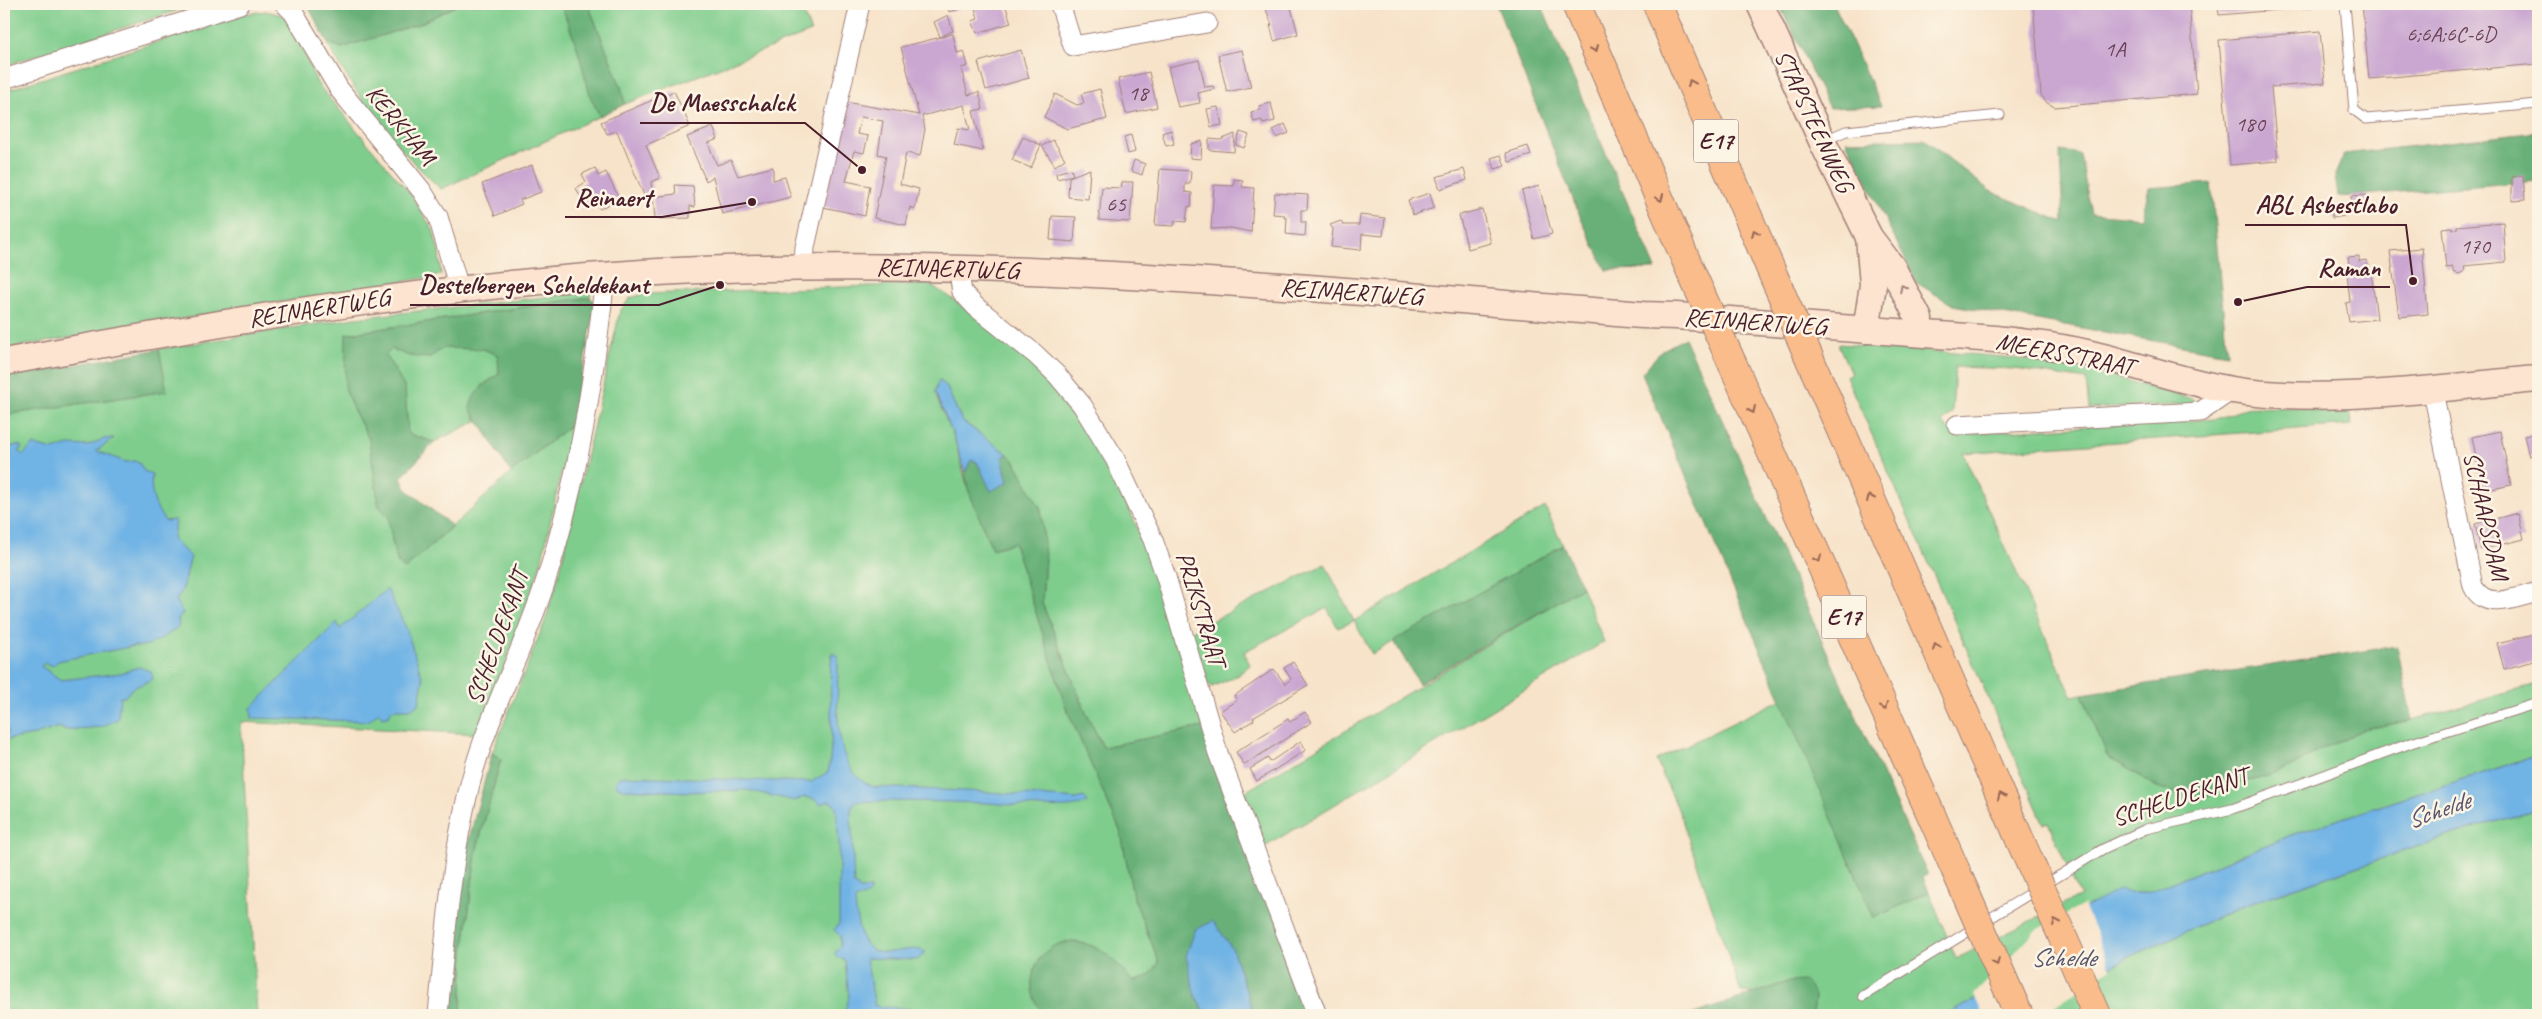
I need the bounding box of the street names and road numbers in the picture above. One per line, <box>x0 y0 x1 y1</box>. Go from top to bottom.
street label: STAPSTEENWEG <box>1767 45 1862 200</box>
street label: KERKHAM <box>359 78 444 173</box>
road number: E17 <box>1694 120 1738 162</box>
street label: REINAERTWEG <box>876 251 1023 287</box>
street label: REINAERTWEG <box>1279 271 1427 313</box>
street label: REINAERTWEG <box>246 281 395 335</box>
street label: REINAERTWEG <box>1683 301 1831 343</box>
street label: MEERSSTRAAT <box>1993 325 2142 384</box>
street label: SCHAAPSDAM <box>2456 449 2517 585</box>
street label: PRIKSTRAAT <box>1168 548 1235 675</box>
street label: SCHELDEKANT <box>458 559 538 709</box>
road number: E17 <box>1822 596 1866 638</box>
street label: SCHELDEKANT <box>2108 758 2258 834</box>

